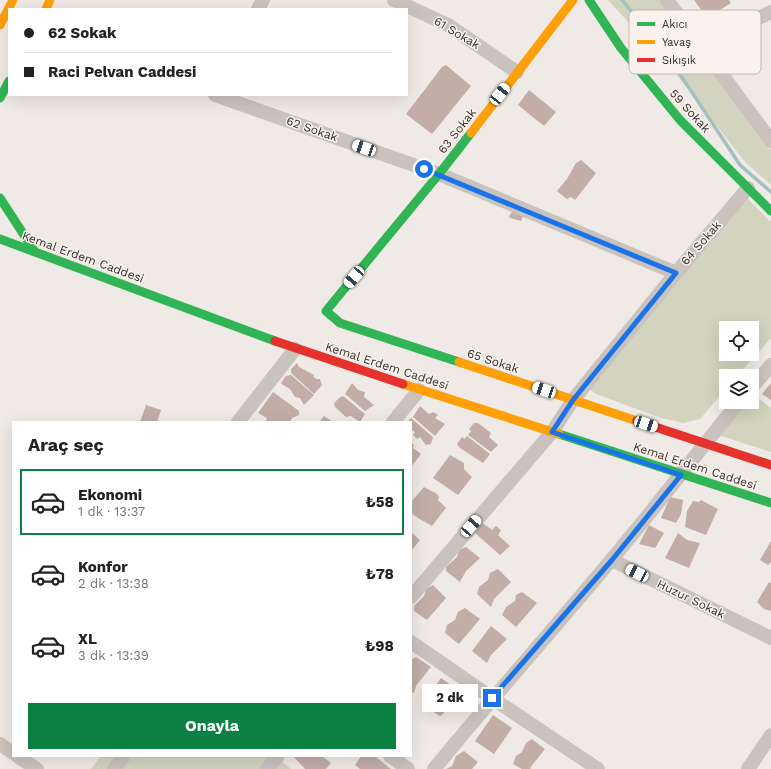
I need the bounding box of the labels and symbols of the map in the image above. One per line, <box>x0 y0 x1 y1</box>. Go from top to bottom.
legend <box>629 10 761 74</box>
street label: 61 Sokak <box>431 14 483 52</box>
text: Akıcı <box>662 18 688 31</box>
text: Yavaş <box>662 36 691 49</box>
text: Sıkışık <box>662 54 696 67</box>
car <box>488 81 512 107</box>
street label: 59 Sokak <box>667 86 713 136</box>
street label: 63 Sokak <box>435 105 479 156</box>
street label: 62 Sokak <box>284 114 340 144</box>
car <box>351 138 377 158</box>
route start <box>415 160 433 178</box>
street label: 64 Sokak <box>678 218 724 268</box>
street label: Kemal Erdem Caddesi <box>20 228 146 286</box>
car <box>342 264 366 290</box>
street label: Kemal Erdem Caddesi <box>324 339 450 393</box>
street label: 65 Sokak <box>465 346 521 376</box>
car <box>531 380 557 400</box>
car <box>633 415 659 433</box>
street label: Kemal Erdem Caddesi <box>632 439 758 493</box>
car <box>459 513 483 539</box>
car <box>624 562 650 584</box>
street label: Huzur Sokak <box>655 577 727 622</box>
callout: 2 dk <box>422 684 478 712</box>
route end <box>483 689 501 707</box>

